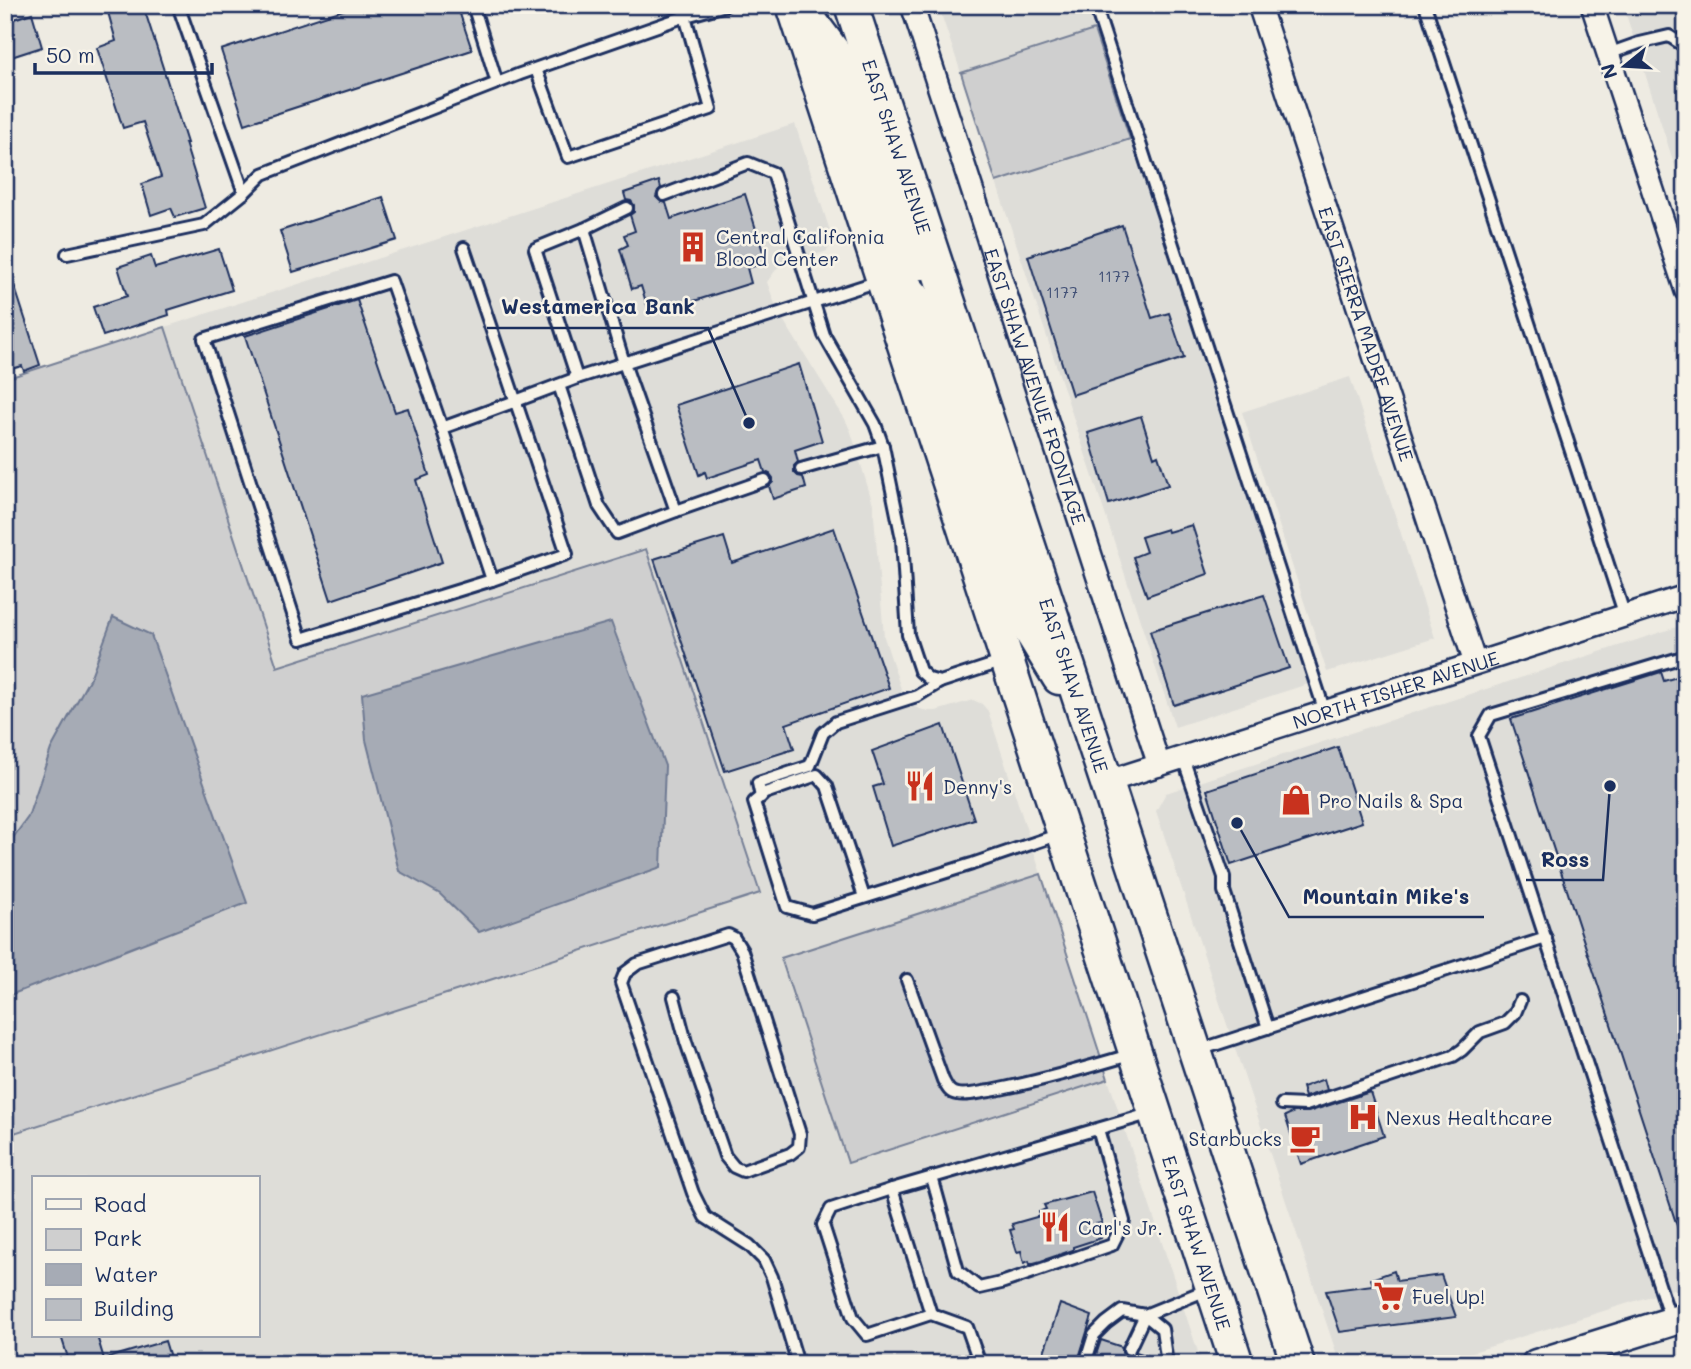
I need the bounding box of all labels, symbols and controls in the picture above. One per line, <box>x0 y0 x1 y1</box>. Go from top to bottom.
scale bar <box>35 32 212 76</box>
north arrow <box>1590 32 1660 102</box>
text: 50 m <box>46 41 95 68</box>
street label: EAST SHAW AVENUE <box>857 56 938 237</box>
text: N <box>1594 61 1622 82</box>
street label: EAST SIERRA MADRE AVENUE <box>1313 203 1420 464</box>
place label: Central California Blood Center <box>716 224 885 271</box>
building icon: Central California Blood Center <box>676 230 710 264</box>
street label: EAST SHAW AVENUE FRONTAGE <box>979 245 1093 528</box>
house number: 1177 <box>1098 265 1130 286</box>
house number: 1177 <box>1046 281 1078 302</box>
callout: Westamerica Bank <box>487 286 708 328</box>
text: Westamerica Bank <box>501 292 695 319</box>
street label: EAST SHAW AVENUE <box>1034 594 1115 776</box>
street label: NORTH FISHER AVENUE <box>1289 644 1502 734</box>
restaurant icon: Denny's <box>903 769 937 803</box>
place label: Denny's <box>943 774 1012 799</box>
shop icon: Pro Nails & Spa <box>1279 783 1313 817</box>
place label: Pro Nails & Spa <box>1319 788 1463 813</box>
callout: Ross <box>1526 838 1603 880</box>
text: Ross <box>1541 845 1589 872</box>
callout: Mountain Mike's <box>1289 875 1484 917</box>
text: Mountain Mike's <box>1303 882 1469 909</box>
hospital icon: Nexus Healthcare <box>1346 1100 1380 1134</box>
place label: Nexus Healthcare <box>1386 1105 1552 1130</box>
cafe icon: Starbucks <box>1288 1121 1322 1155</box>
place label: Starbucks <box>1189 1126 1282 1151</box>
street label: EAST SHAW AVENUE <box>1157 1152 1238 1333</box>
legend <box>32 1176 259 1338</box>
text: Road <box>94 1190 146 1217</box>
restaurant icon: Carl's Jr. <box>1038 1210 1072 1244</box>
place label: Carl's Jr. <box>1078 1215 1163 1240</box>
text: Park <box>94 1224 142 1251</box>
text: Water <box>94 1260 158 1287</box>
supermarket icon: Fuel Up! <box>1372 1279 1406 1313</box>
place label: Fuel Up! <box>1412 1284 1485 1309</box>
text: Building <box>94 1294 174 1321</box>

